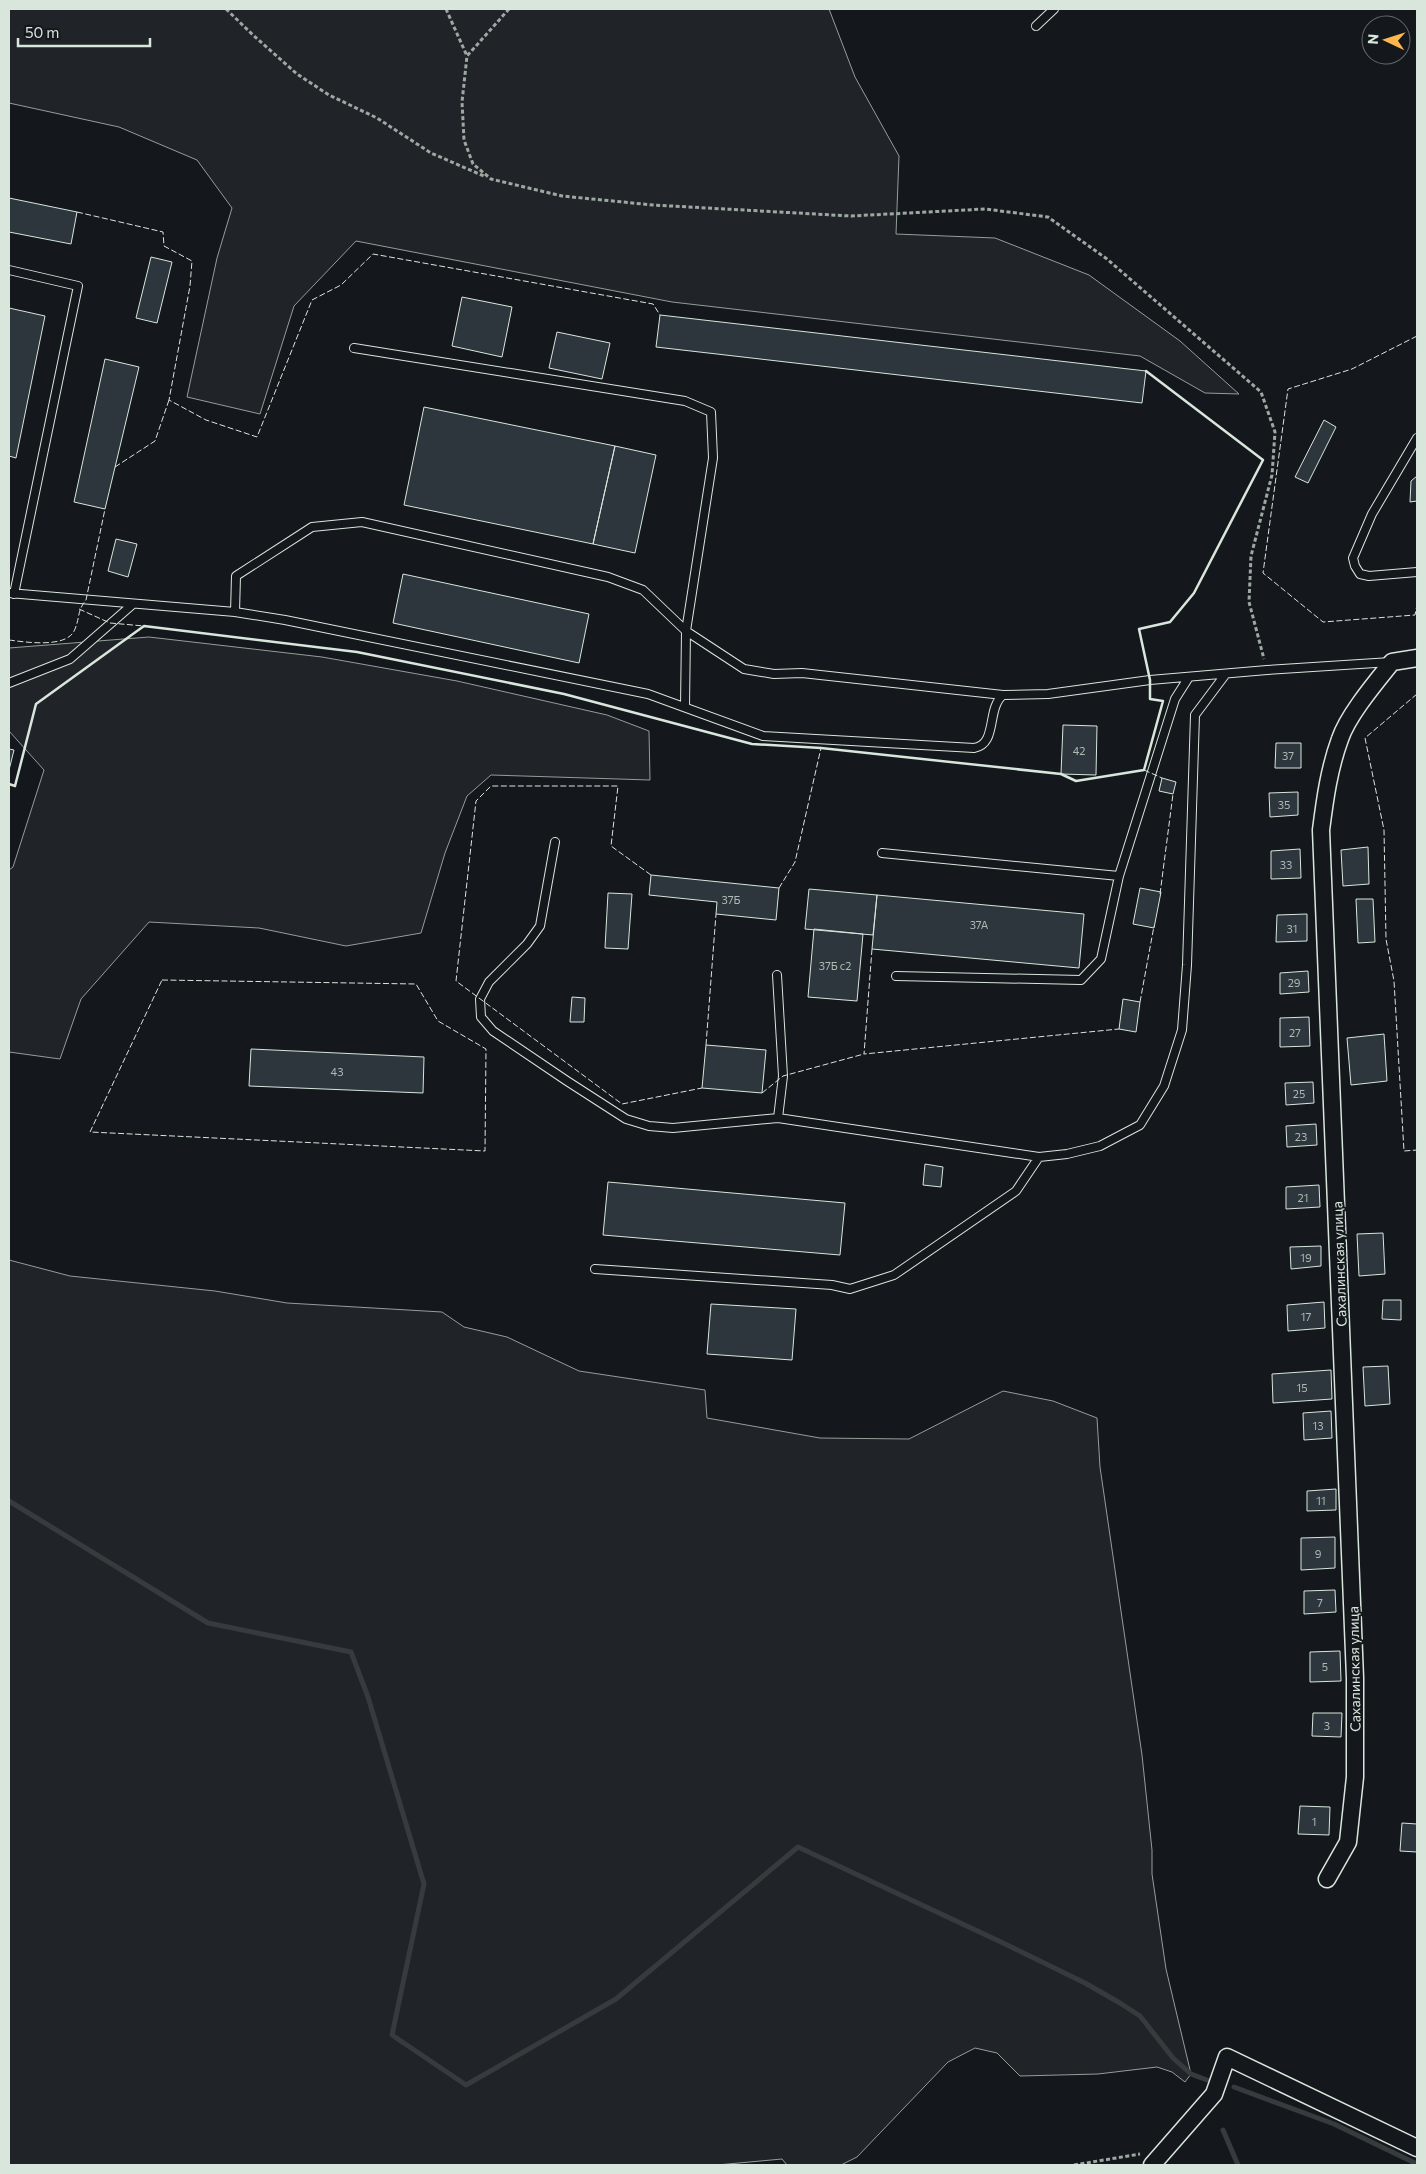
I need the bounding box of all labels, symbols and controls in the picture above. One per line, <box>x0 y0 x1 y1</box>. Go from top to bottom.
scale bar <box>18 15 150 47</box>
north arrow <box>1361 15 1411 65</box>
text: 50 m <box>25 23 59 41</box>
text: N <box>1364 33 1381 45</box>
house number: 42 <box>1073 744 1085 757</box>
house number: 37 <box>1282 749 1294 762</box>
house number: 35 <box>1278 798 1290 811</box>
house number: 33 <box>1280 858 1292 871</box>
house number: 37Б <box>722 893 741 906</box>
house number: 37А <box>970 918 989 931</box>
house number: 31 <box>1287 922 1297 935</box>
house number: 37Б с2 <box>819 959 851 972</box>
house number: 29 <box>1288 976 1301 989</box>
house number: 27 <box>1289 1026 1301 1039</box>
house number: 43 <box>331 1065 343 1078</box>
house number: 25 <box>1293 1087 1305 1100</box>
house number: 23 <box>1295 1130 1307 1143</box>
house number: 21 <box>1298 1191 1308 1204</box>
street label: Сахалинская улица <box>1328 1201 1350 1327</box>
house number: 19 <box>1300 1251 1312 1264</box>
house number: 17 <box>1301 1310 1311 1323</box>
house number: 15 <box>1296 1381 1308 1394</box>
house number: 13 <box>1313 1419 1323 1432</box>
house number: 11 <box>1316 1494 1326 1507</box>
house number: 9 <box>1315 1547 1322 1560</box>
house number: 7 <box>1317 1596 1323 1609</box>
street label: Сахалинская улица <box>1344 1606 1364 1732</box>
house number: 5 <box>1322 1660 1328 1673</box>
house number: 3 <box>1324 1719 1330 1732</box>
house number: 1 <box>1312 1815 1316 1828</box>

